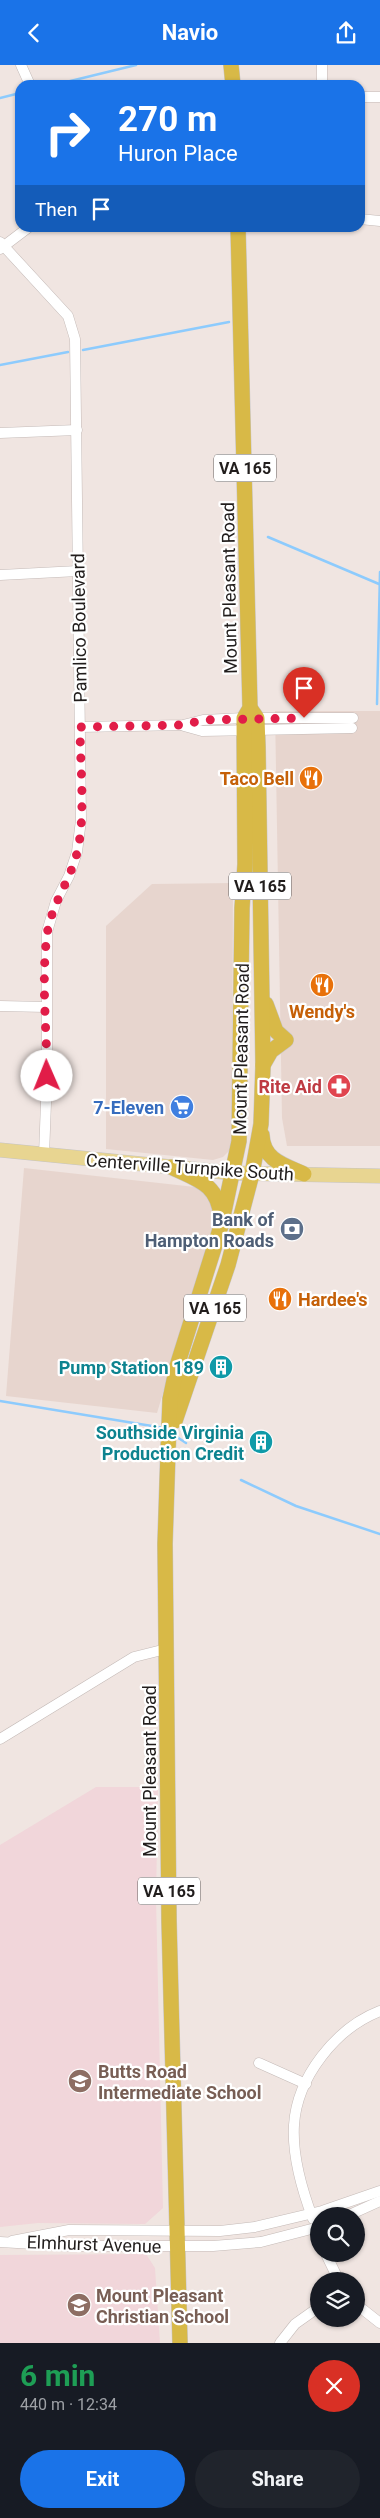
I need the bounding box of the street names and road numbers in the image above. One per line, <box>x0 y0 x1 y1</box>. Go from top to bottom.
road number: VA 165 <box>214 454 276 481</box>
street label: Mount Pleasant Road <box>217 502 241 674</box>
street label: Pamlico Boulevard <box>67 553 91 703</box>
road number: VA 165 <box>229 873 291 899</box>
street label: Mount Pleasant Road <box>229 963 253 1135</box>
street label: Centerville Turnpike South <box>85 1149 295 1185</box>
road number: VA 165 <box>184 1295 246 1321</box>
street label: Mount Pleasant Road <box>139 1685 160 1857</box>
road number: VA 165 <box>138 1877 200 1905</box>
street label: Elmhurst Avenue <box>26 2231 162 2257</box>

